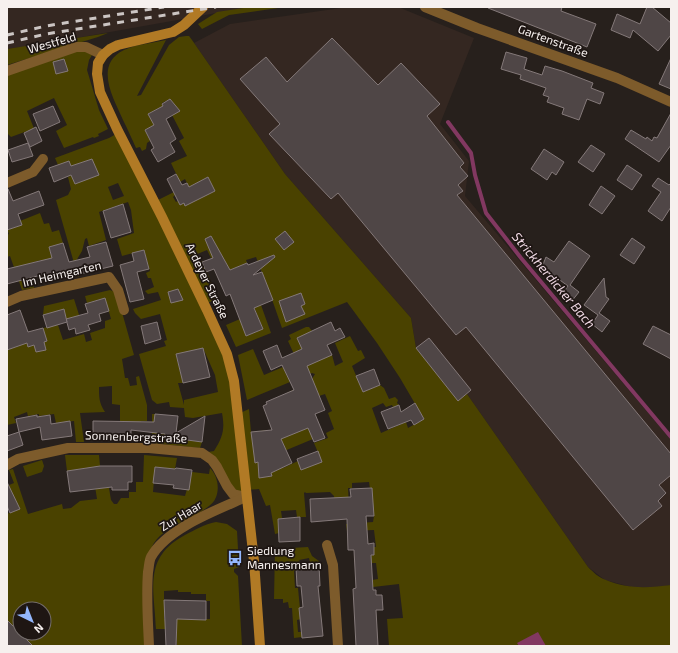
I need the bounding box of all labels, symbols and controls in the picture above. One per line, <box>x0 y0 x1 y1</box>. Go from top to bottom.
street label: Gartenstraße <box>516 21 590 59</box>
street label: Westfeld <box>26 28 78 56</box>
water label: Strickherdicker Bach <box>509 229 599 331</box>
street label: Ardeyer Straße <box>184 240 232 321</box>
street label: Im Heimgarten <box>21 257 102 289</box>
street label: Sonnenbergstraße <box>85 427 187 445</box>
street label: Zur Haar <box>157 497 204 533</box>
place label: Siedlung Mannesmann <box>247 543 322 571</box>
bus stop icon: Siedlung Mannesmann <box>226 549 244 567</box>
north arrow <box>12 601 52 641</box>
text: N <box>32 621 47 636</box>

